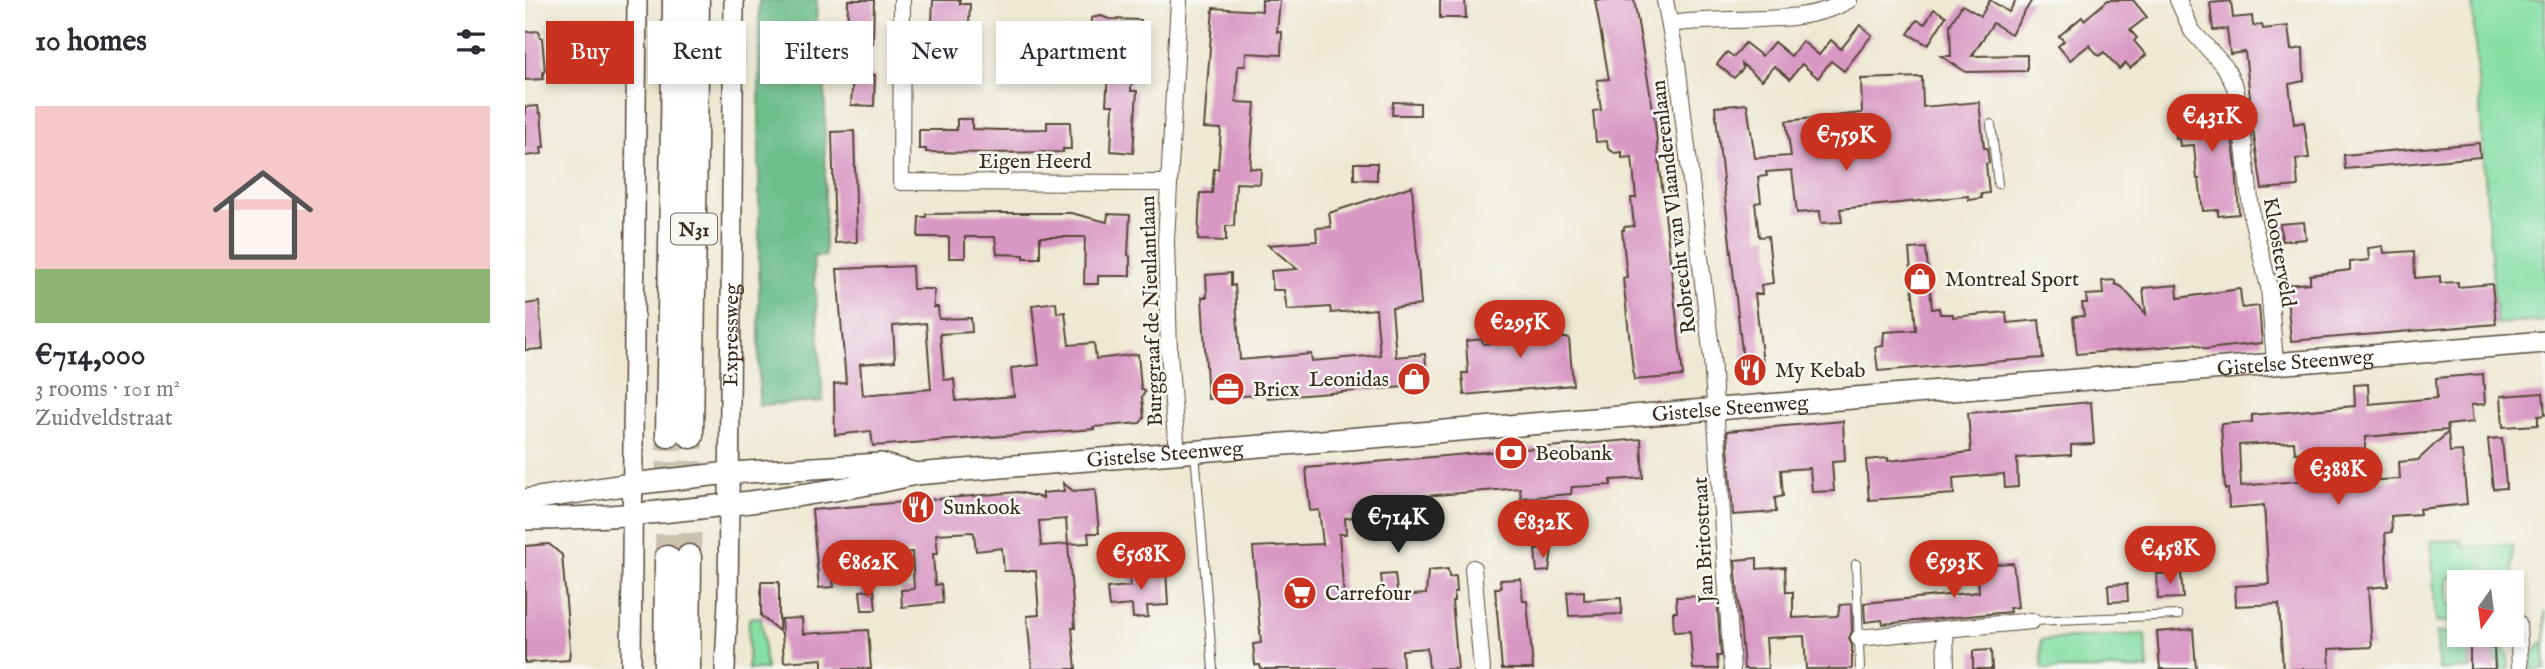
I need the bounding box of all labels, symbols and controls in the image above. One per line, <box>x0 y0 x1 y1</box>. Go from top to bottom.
chip: Buy <box>546 21 634 84</box>
chip: Rent <box>648 21 746 84</box>
chip: Filters <box>760 21 873 84</box>
chip: New <box>887 21 982 84</box>
chip: Apartment <box>996 21 1151 84</box>
text: 10 homes <box>35 23 147 61</box>
icon: filters <box>452 23 490 61</box>
street label: Robrecht van Vlaanderenlaan <box>1646 78 1703 335</box>
pin: €431K <box>2163 94 2261 154</box>
text: €431K <box>2183 102 2241 131</box>
pin: €759K <box>1797 114 1895 173</box>
text: €759K <box>1816 121 1876 150</box>
street label: Eigen Heerd <box>979 149 1092 176</box>
icon: home <box>200 152 326 278</box>
street label: Burggraaf de Nieulantlaan <box>1135 195 1170 427</box>
street label: Kloosterveld <box>2256 195 2302 310</box>
road number: N31 <box>671 214 717 244</box>
shop icon: Montreal Sport <box>1901 260 1939 298</box>
place label: Montreal Sport <box>1945 267 2079 294</box>
street label: Expressweg <box>718 283 746 387</box>
pin: €295K <box>1471 300 1569 360</box>
text: €295K <box>1490 308 1550 337</box>
text: €714,000 <box>35 337 145 375</box>
street label: Gistelse Steenweg <box>2216 344 2375 384</box>
restaurant icon: My Kebab <box>1731 351 1769 389</box>
place label: My Kebab <box>1775 358 1866 385</box>
shop icon: Leonidas <box>1395 360 1433 398</box>
place label: Leonidas <box>1309 367 1389 394</box>
office icon: Bricx <box>1209 370 1247 408</box>
text: 3 rooms · 101 m² <box>35 375 180 404</box>
place label: Bricx <box>1253 377 1299 404</box>
street label: Gistelse Steenweg <box>1651 390 1810 429</box>
text: Zuidveldstraat <box>35 404 173 433</box>
bank icon: Beobank <box>1492 434 1530 472</box>
street label: Gistelse Steenweg <box>1086 435 1245 475</box>
place label: Beobank <box>1535 441 1613 468</box>
pin: €388K <box>2289 448 2387 507</box>
text: €388K <box>2310 455 2366 484</box>
street label: Jan Britostraat <box>1688 476 1721 606</box>
restaurant icon: Sunkook <box>899 488 937 526</box>
place label: Sunkook <box>943 495 1021 522</box>
pin: €714K <box>1349 496 1447 555</box>
pin: €832K <box>1494 500 1592 560</box>
text: €714K <box>1368 503 1428 532</box>
text: €832K <box>1514 508 1572 537</box>
pin: €458K <box>2121 526 2219 586</box>
pin: €568K <box>1092 532 1190 592</box>
text: €458K <box>2141 534 2199 563</box>
pin: €862K <box>819 540 917 600</box>
text: €568K <box>1112 540 1170 569</box>
pin: €593K <box>1905 540 2003 600</box>
text: €862K <box>838 548 898 577</box>
text: €593K <box>1925 548 1983 577</box>
north arrow <box>2447 570 2523 648</box>
map controls <box>2447 570 2524 647</box>
supermarket icon: Carrefour <box>1281 574 1319 612</box>
place label: Carrefour <box>1325 581 1412 608</box>

